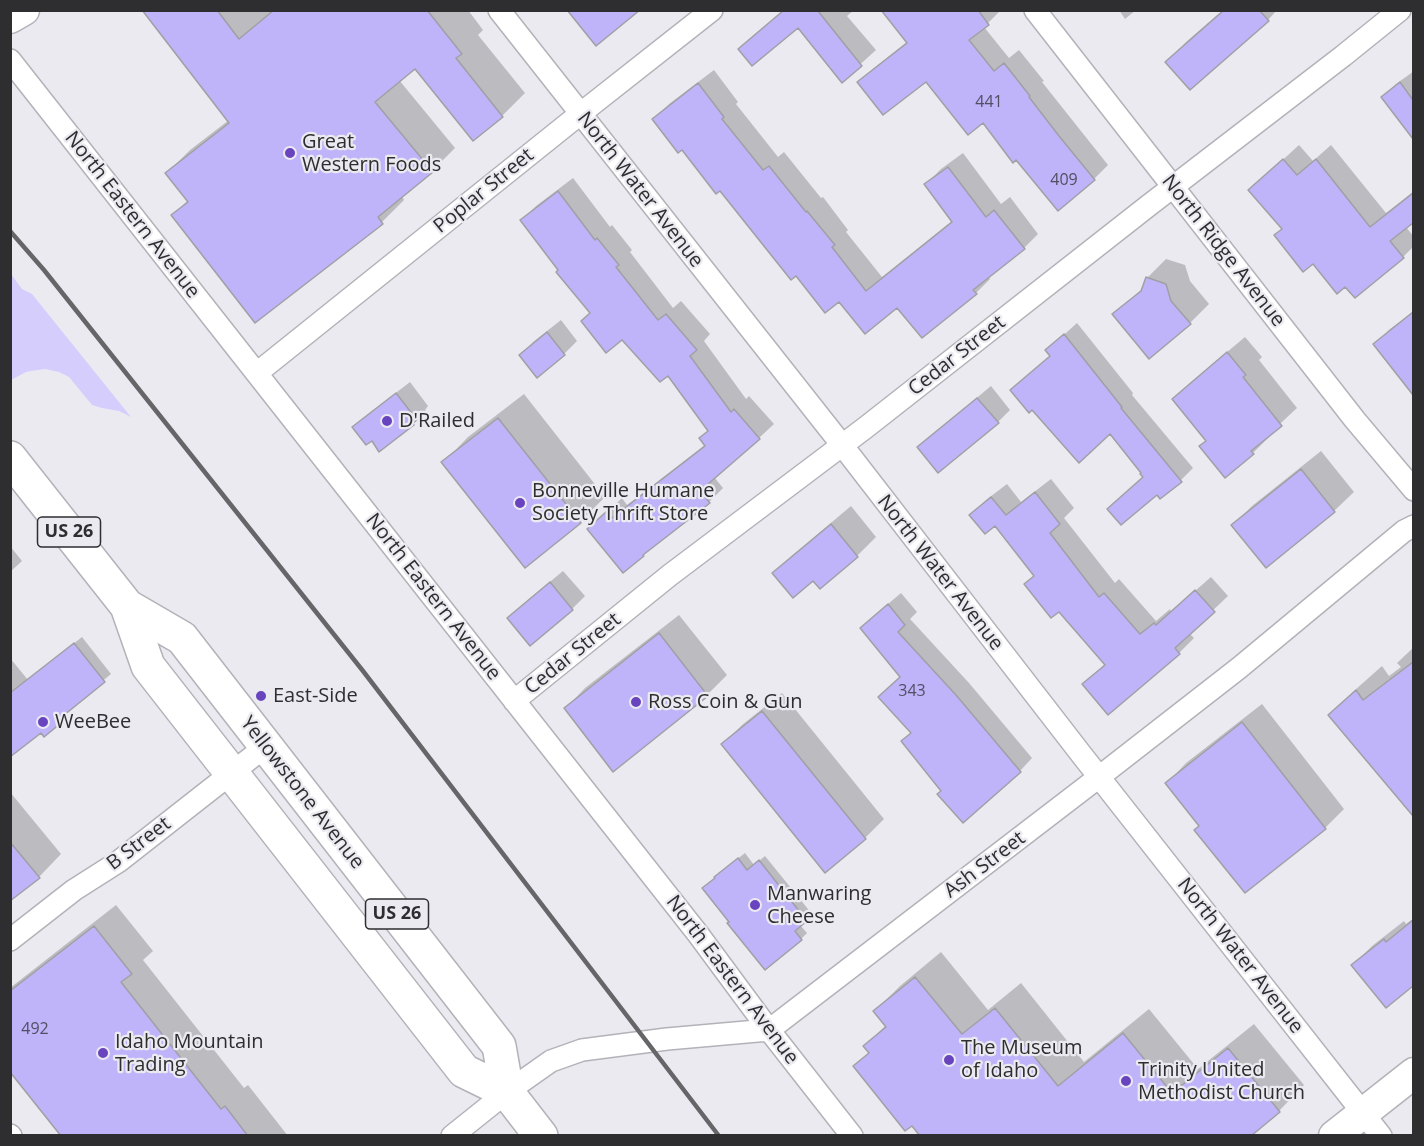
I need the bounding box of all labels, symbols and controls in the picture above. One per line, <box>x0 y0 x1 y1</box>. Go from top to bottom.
house number: 441 <box>975 92 1003 112</box>
street label: North Water Avenue <box>572 107 708 273</box>
street label: North Eastern Avenue <box>59 127 205 303</box>
place label: Great Western Foods <box>302 130 441 177</box>
street label: Poplar Street <box>429 143 539 239</box>
marker: Great Western Foods <box>283 146 297 160</box>
house number: 409 <box>1050 170 1078 190</box>
street label: North Ridge Avenue <box>1156 170 1290 332</box>
street label: Cedar Street <box>904 311 1010 401</box>
place label: D'Railed <box>399 409 475 433</box>
marker: D'Railed <box>380 414 394 428</box>
place label: Bonneville Humane Society Thrift Store <box>532 479 714 526</box>
street label: North Water Avenue <box>872 490 1008 656</box>
marker: Bonneville Humane Society Thrift Store <box>513 496 527 510</box>
street label: North Eastern Avenue <box>360 509 506 685</box>
road number: US 26 <box>38 517 100 547</box>
street label: Cedar Street <box>520 608 626 700</box>
house number: 343 <box>898 681 926 701</box>
place label: East-Side <box>273 684 358 708</box>
marker: East-Side <box>254 689 268 703</box>
place label: Ross Coin & Gun <box>648 690 803 714</box>
marker: Ross Coin & Gun <box>629 695 643 709</box>
place label: WeeBee <box>55 710 131 734</box>
street label: Yellowstone Avenue <box>235 712 369 874</box>
marker: WeeBee <box>36 715 50 729</box>
street label: B Street <box>102 812 176 876</box>
street label: Ash Street <box>940 827 1030 903</box>
street label: North Water Avenue <box>1172 873 1308 1039</box>
place label: Manwaring Cheese <box>767 882 871 929</box>
street label: North Eastern Avenue <box>661 891 803 1069</box>
marker: Manwaring Cheese <box>748 898 762 912</box>
road number: US 26 <box>366 899 428 929</box>
house number: 492 <box>21 1019 49 1039</box>
place label: Idaho Mountain Trading <box>115 1030 264 1077</box>
place label: The Museum of Idaho <box>961 1036 1083 1083</box>
marker: Idaho Mountain Trading <box>96 1046 110 1060</box>
marker: The Museum of Idaho <box>942 1053 956 1067</box>
place label: Trinity United Methodist Church <box>1138 1058 1305 1105</box>
marker: Trinity United Methodist Church <box>1119 1074 1133 1088</box>

